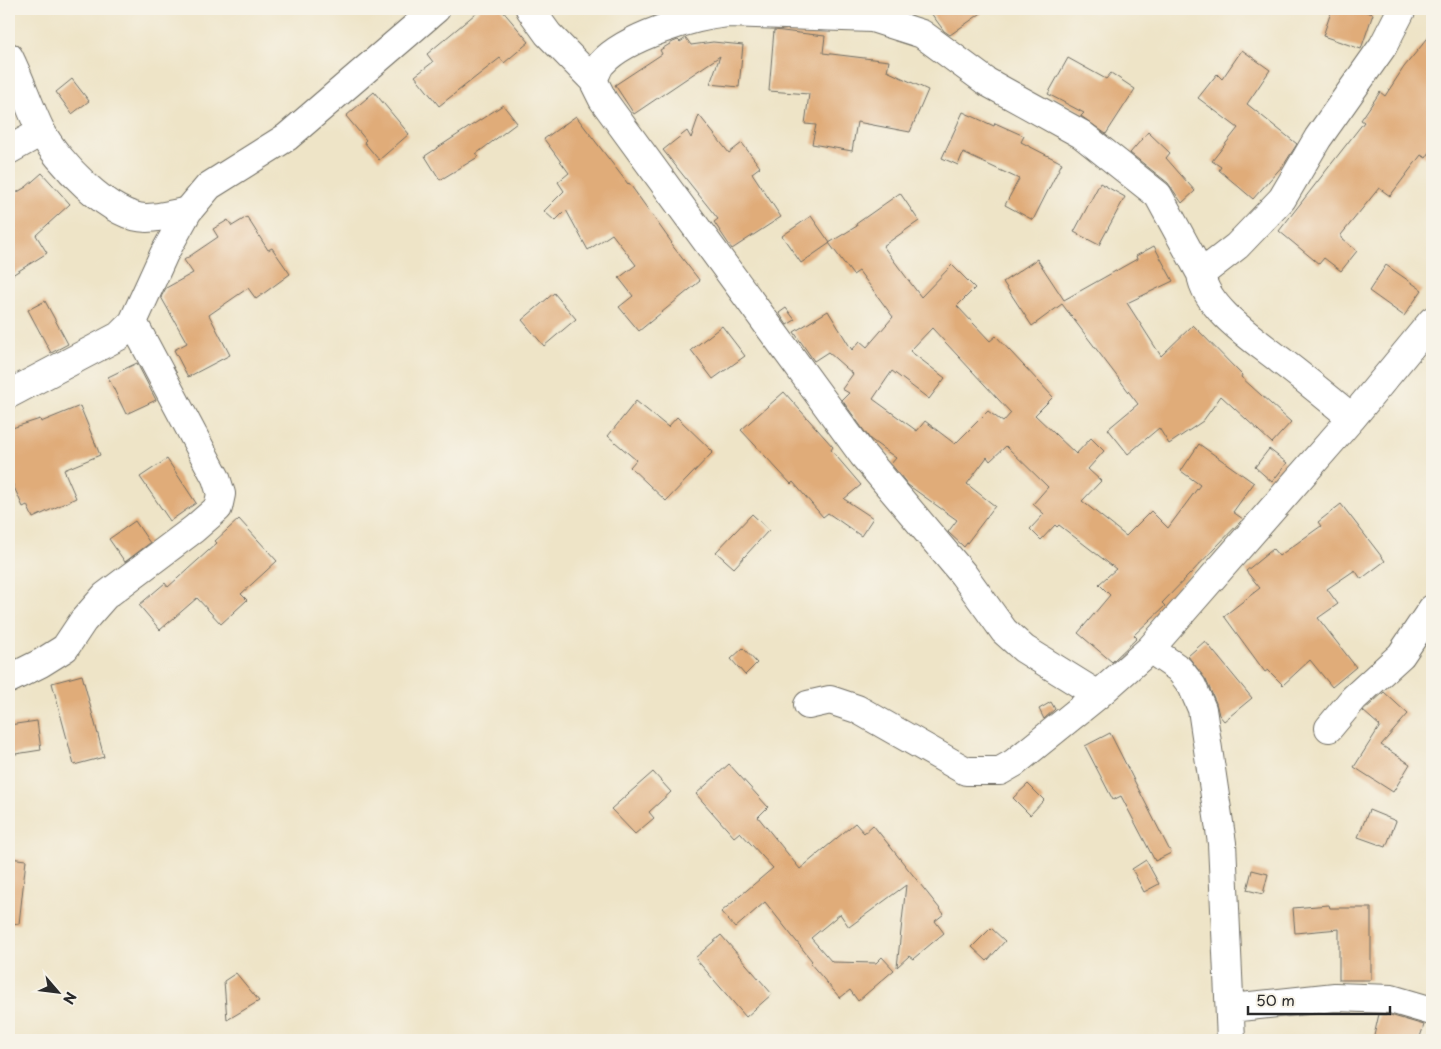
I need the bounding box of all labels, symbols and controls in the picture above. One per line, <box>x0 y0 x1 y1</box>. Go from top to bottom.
north arrow <box>32 966 82 1016</box>
scale bar <box>1248 984 1391 1016</box>
text: 50 m <box>1256 988 1295 1011</box>
text: N <box>58 989 82 1008</box>

